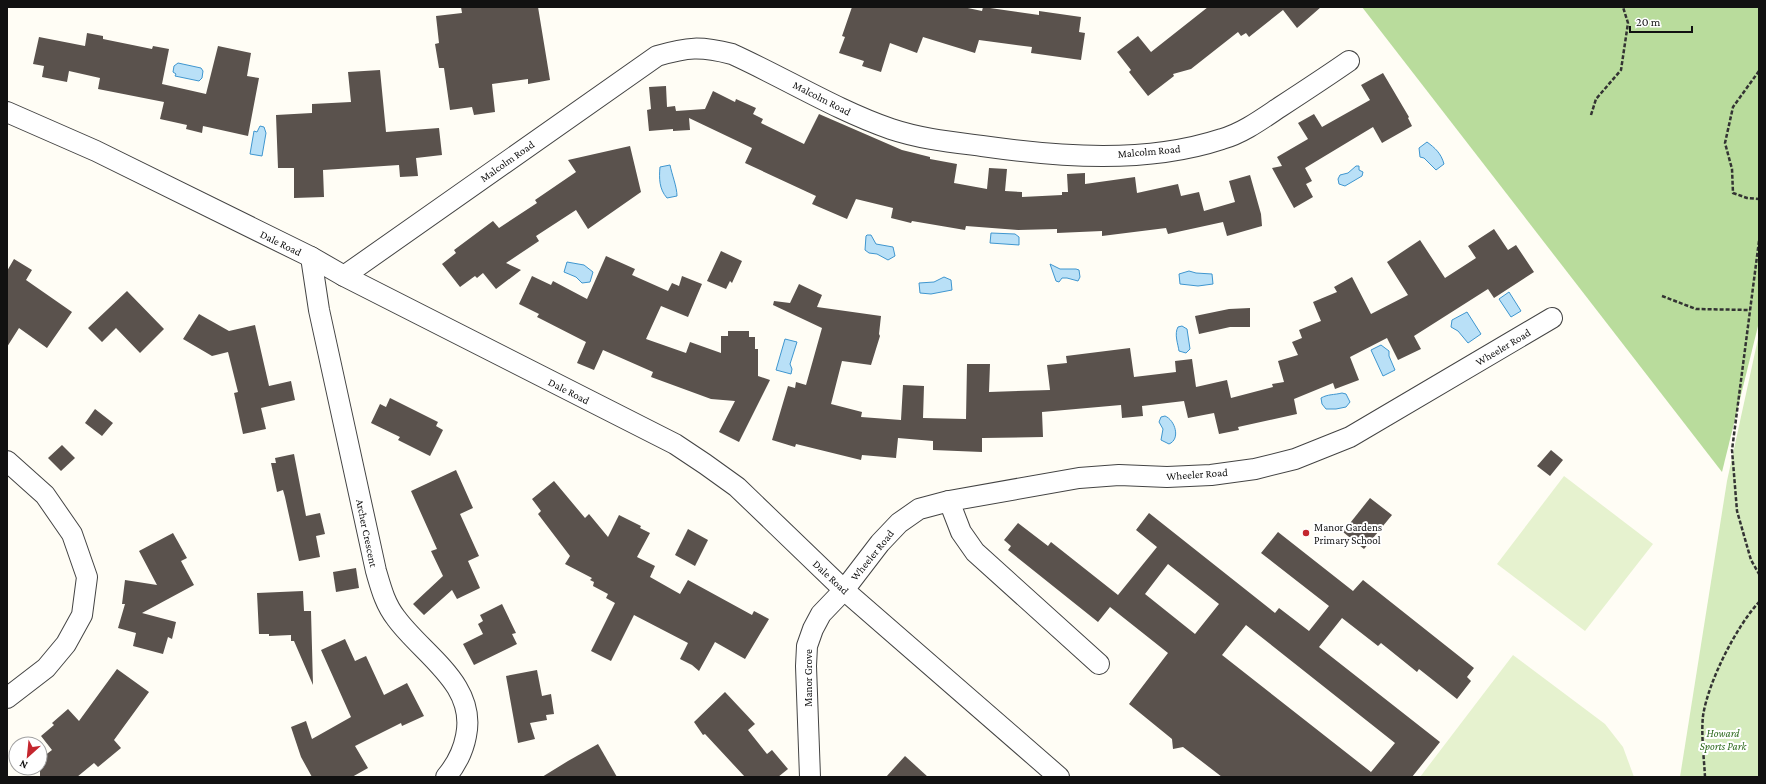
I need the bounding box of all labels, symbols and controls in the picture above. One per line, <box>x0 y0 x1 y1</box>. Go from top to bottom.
scale bar <box>1630 8 1692 34</box>
text: 20 m <box>1636 15 1661 29</box>
street label: Malcolm Road <box>791 78 853 118</box>
street label: Malcolm Road <box>478 138 536 184</box>
street label: Malcolm Road <box>1117 142 1181 160</box>
street label: Dale Road <box>258 228 304 258</box>
street label: Wheeler Road <box>1473 326 1533 368</box>
street label: Dale Road <box>546 376 592 407</box>
street label: Wheeler Road <box>1166 466 1228 482</box>
street label: Archer Crescent <box>354 498 380 569</box>
place label: Manor Gardens Primary School <box>1314 521 1382 547</box>
street label: Wheeler Road <box>848 527 896 583</box>
marker: Manor Gardens Primary School <box>1301 528 1311 538</box>
street label: Dale Road <box>811 557 852 597</box>
street label: Manor Grove <box>802 649 814 707</box>
park label: Howard Sports Park <box>1700 727 1748 753</box>
north arrow <box>8 736 48 776</box>
text: N <box>17 758 30 772</box>

